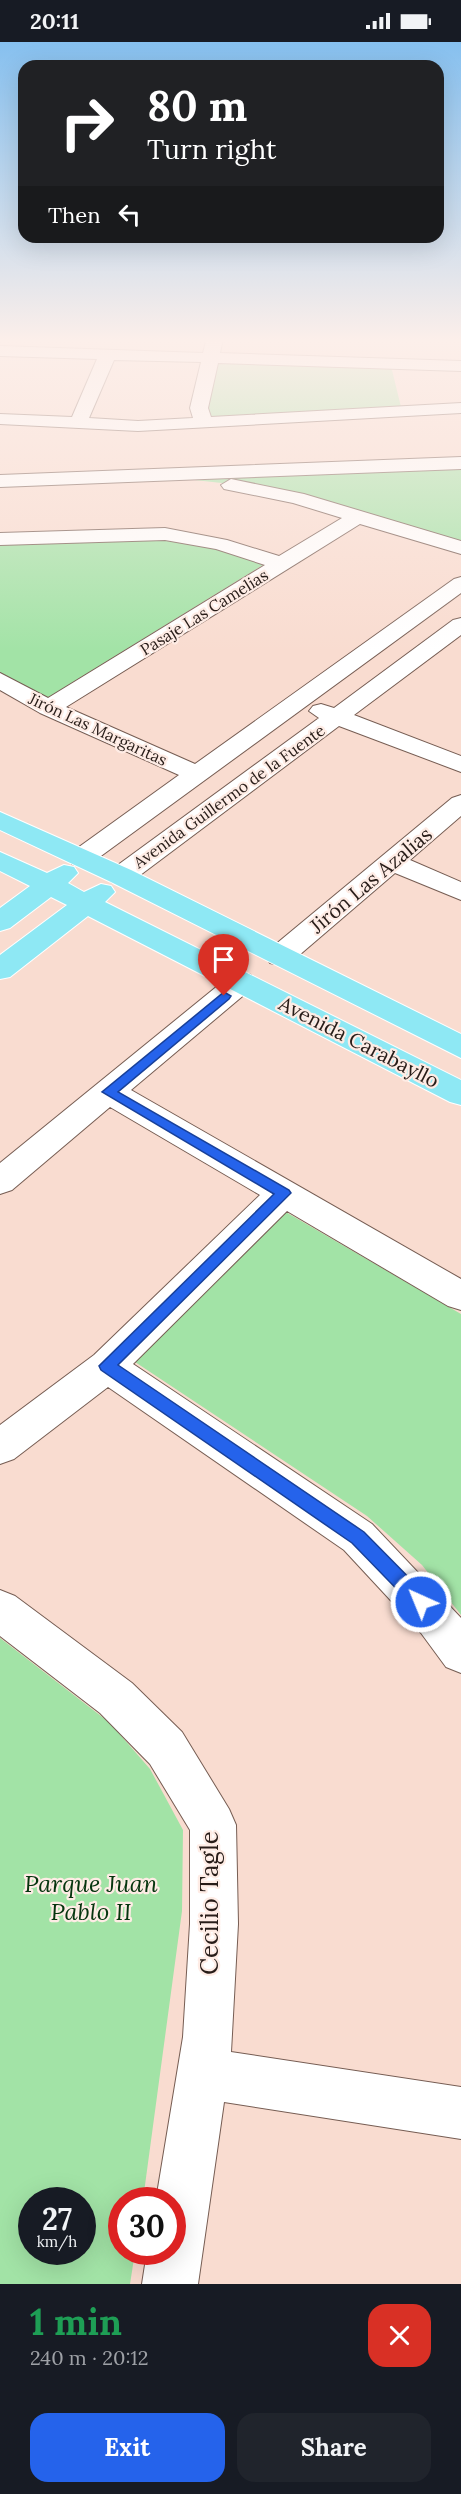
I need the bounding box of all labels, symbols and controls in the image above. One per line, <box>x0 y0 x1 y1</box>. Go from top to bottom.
text: 20:11 <box>30 7 79 35</box>
text: 80 m <box>147 79 247 133</box>
icon: right <box>48 84 126 162</box>
text: Turn right <box>147 132 276 166</box>
icon: left <box>113 198 146 231</box>
text: Then <box>48 201 101 229</box>
street label: Pasaje Las Camelias <box>136 565 272 659</box>
street label: Jirón Las Margaritas <box>25 688 170 770</box>
street label: Avenida Guillermo de la Fuente <box>129 720 329 873</box>
street label: Jirón Las Azalias <box>304 821 437 939</box>
pin <box>198 934 249 996</box>
icon: arrive <box>207 943 240 976</box>
street label: Avenida Carabayllo <box>274 990 443 1093</box>
position arrow <box>389 1570 453 1634</box>
street label: Cecilio Tagle <box>194 1831 225 1975</box>
park label: Parque Juan Pablo II <box>24 1868 158 1927</box>
speed limit sign: 30 <box>108 2187 186 2265</box>
text: 27 <box>42 2200 72 2238</box>
text: km/h <box>37 2232 77 2251</box>
text: 1 min <box>30 2299 122 2345</box>
button: close <box>368 2304 431 2367</box>
text: 240 m · 20:12 <box>30 2345 148 2370</box>
button: Exit <box>30 2413 225 2482</box>
button: Share <box>237 2413 431 2482</box>

